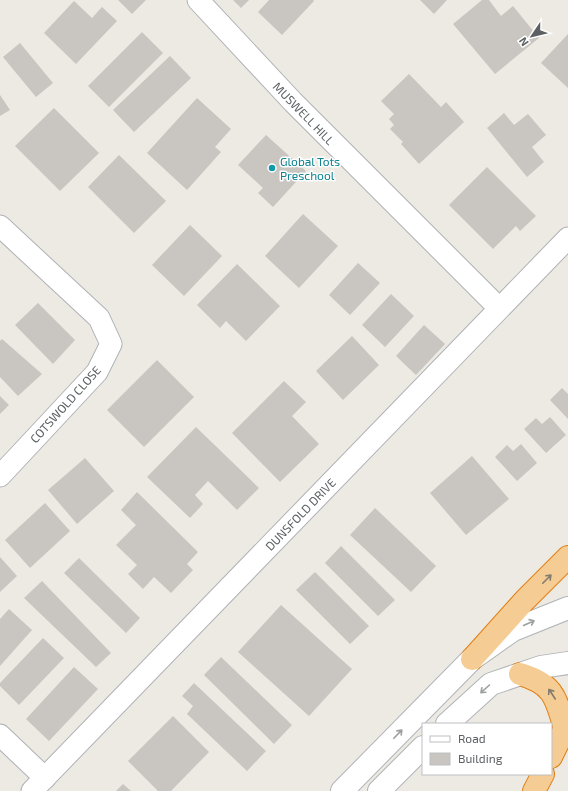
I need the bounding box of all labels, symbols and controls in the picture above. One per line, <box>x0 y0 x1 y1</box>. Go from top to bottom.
north arrow <box>512 16 552 56</box>
text: N <box>516 35 531 49</box>
street label: MUSWELL HILL <box>271 79 337 147</box>
place label: Global Tots Preschool <box>280 154 340 182</box>
marker: Global Tots Preschool <box>267 163 277 173</box>
street label: COTSWOLD CLOSE <box>27 362 103 445</box>
street label: DUNSFOLD DRIVE <box>262 475 338 553</box>
one-way arrow <box>542 574 552 583</box>
one-way arrow <box>522 619 534 626</box>
one-way arrow <box>480 684 490 694</box>
one-way arrow <box>547 688 555 700</box>
legend <box>422 723 552 775</box>
one-way arrow <box>393 729 403 739</box>
text: Road <box>458 731 486 745</box>
text: Building <box>458 751 503 765</box>

